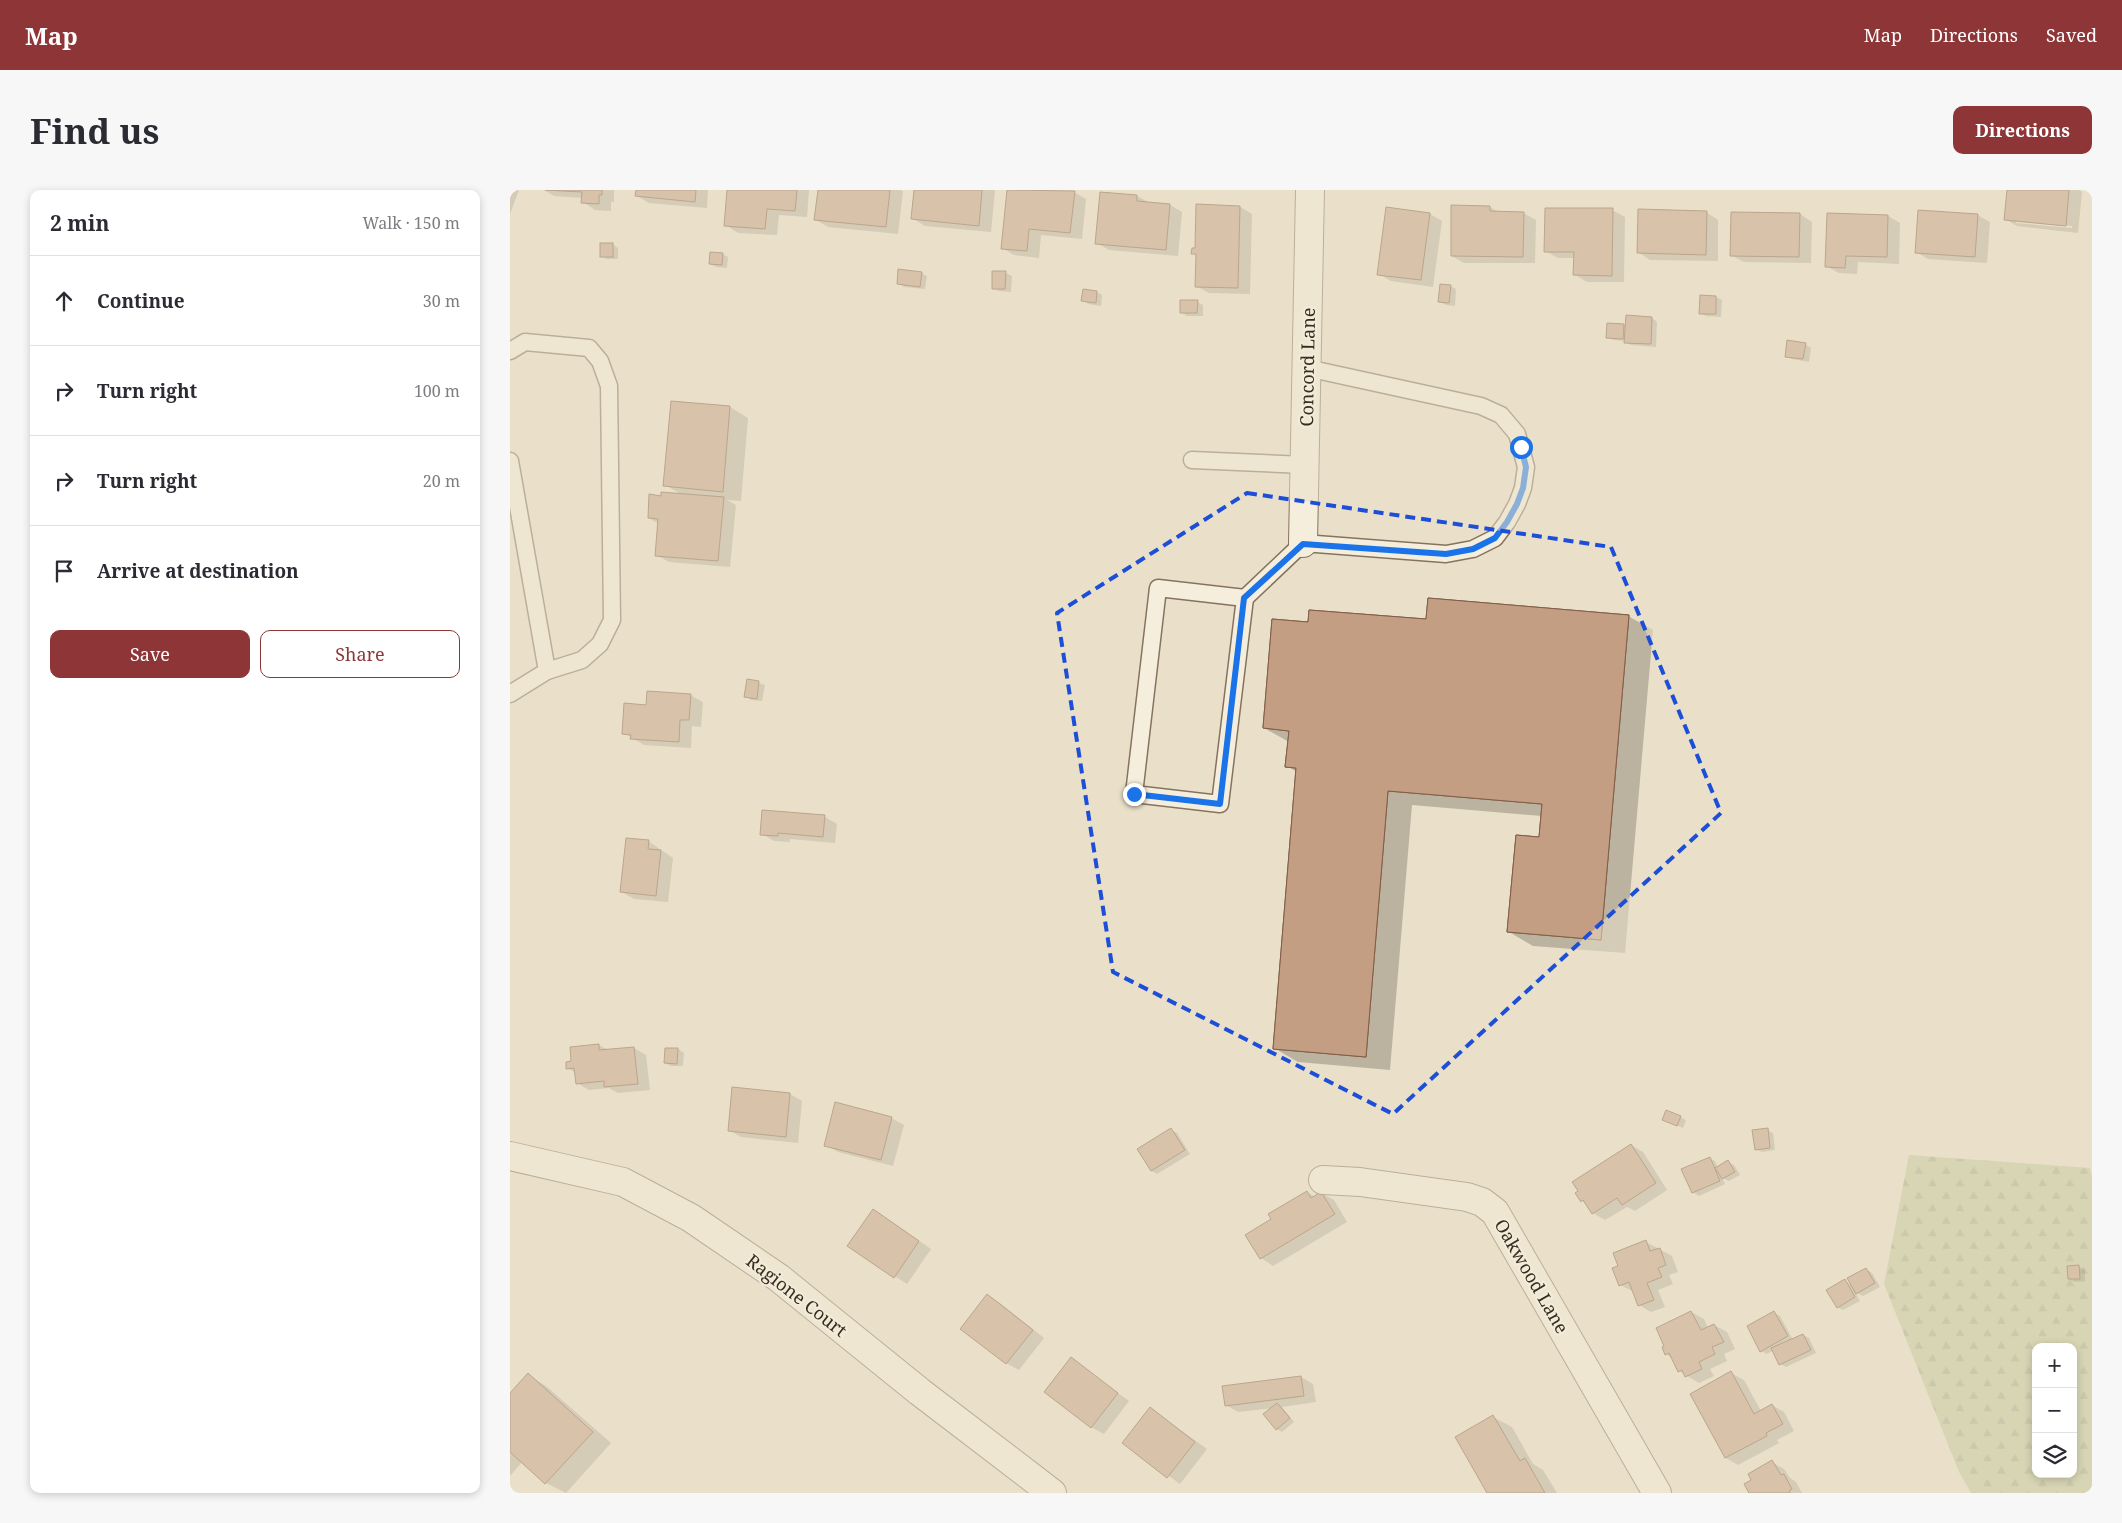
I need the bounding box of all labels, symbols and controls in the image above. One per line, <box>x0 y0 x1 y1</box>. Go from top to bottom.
text: Map <box>25 19 78 52</box>
text: Map <box>1864 23 1902 47</box>
text: Directions <box>1930 23 2018 47</box>
text: Saved <box>2046 23 2097 47</box>
button: Directions <box>1953 106 2092 154</box>
text: Find us <box>30 107 159 154</box>
text: 2 min <box>50 209 109 237</box>
text: Walk · 150 m <box>363 212 460 234</box>
icon: ahead <box>50 287 78 315</box>
text: Continue <box>97 288 185 314</box>
text: 30 m <box>423 290 460 312</box>
street label: Concord Lane <box>1294 307 1320 427</box>
icon: right <box>50 377 78 405</box>
text: Turn right <box>97 378 197 404</box>
text: 100 m <box>414 380 460 402</box>
route start <box>1510 436 1533 459</box>
icon: right <box>50 467 78 495</box>
text: Turn right <box>97 468 197 494</box>
text: 20 m <box>423 470 460 492</box>
icon: arrive <box>50 557 78 585</box>
text: Arrive at destination <box>97 558 299 584</box>
button: Save <box>50 630 250 678</box>
button: Share <box>260 630 460 678</box>
route end <box>1123 783 1146 806</box>
street label: Oakwood Lane <box>1489 1214 1575 1338</box>
street label: Ragione Court <box>742 1248 852 1342</box>
map controls <box>2032 1343 2077 1478</box>
button: + <box>2032 1343 2077 1388</box>
button: − <box>2032 1388 2077 1433</box>
button: layers <box>2032 1433 2077 1478</box>

